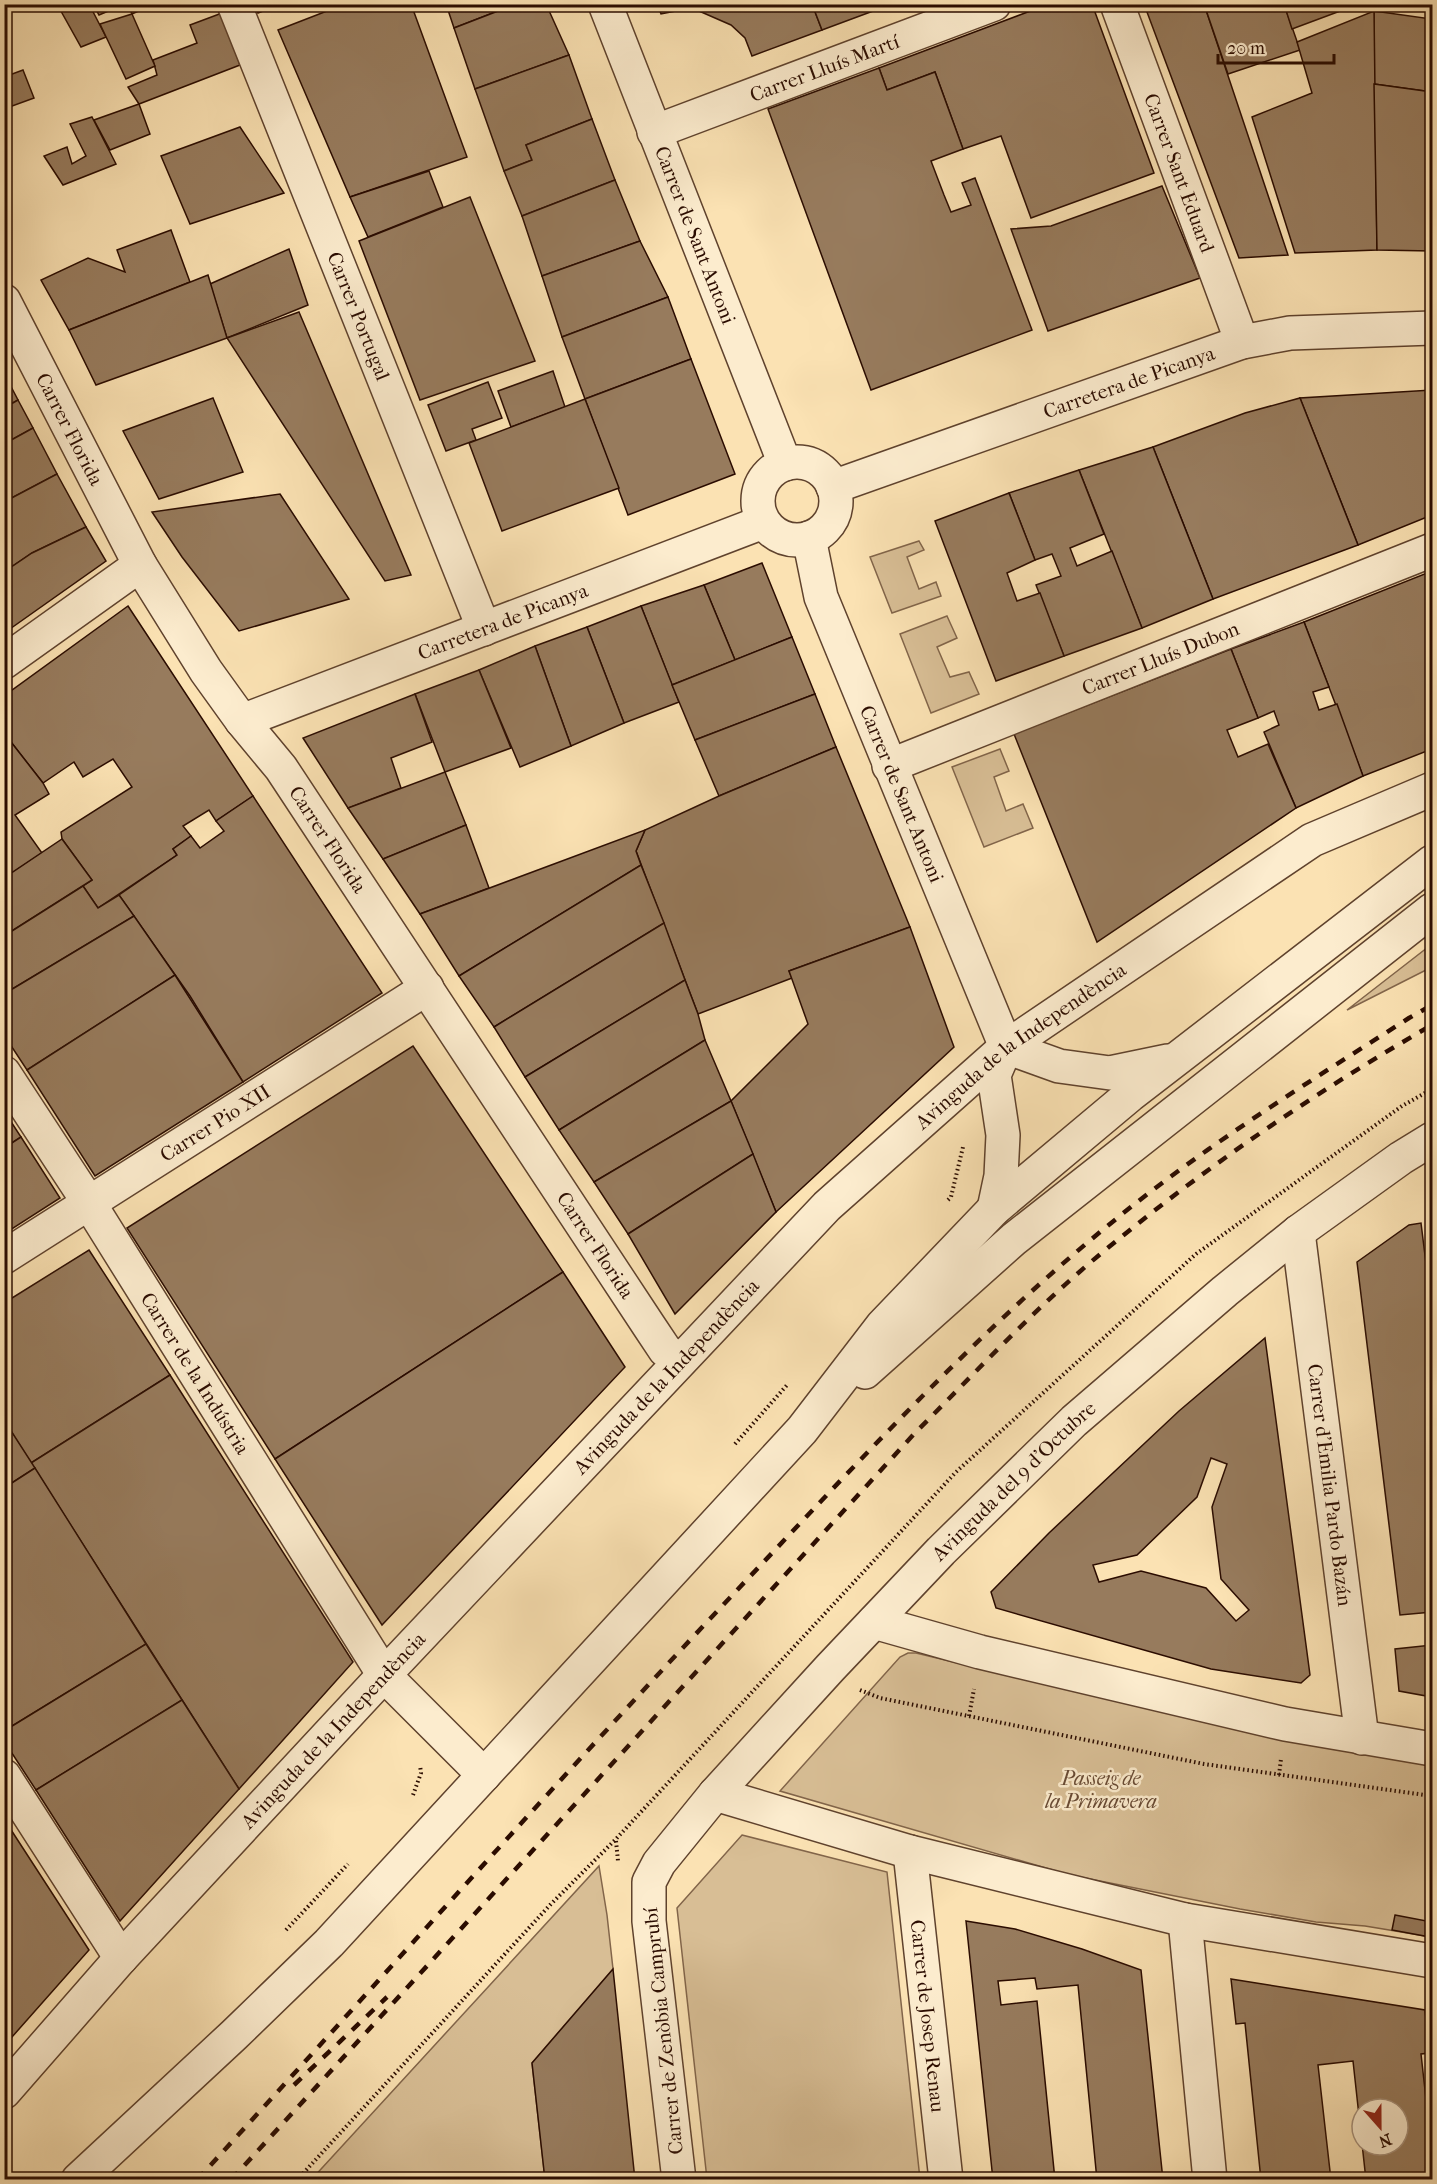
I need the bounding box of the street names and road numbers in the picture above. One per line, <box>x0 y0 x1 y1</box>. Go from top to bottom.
street label: Carrer Lluís Martí <box>747 29 903 107</box>
street label: Carrer Sant Eduard <box>1139 90 1219 257</box>
street label: Carrer de Sant Antoni <box>650 143 740 327</box>
street label: Carrer Portugal <box>322 248 395 384</box>
street label: Carretera de Picanya <box>1040 341 1219 424</box>
street label: Carrer Florida <box>31 369 108 490</box>
street label: Carretera de Picanya <box>414 579 592 665</box>
street label: Carrer Lluís Dubon <box>1079 617 1243 700</box>
street label: Carrer de Sant Antoni <box>855 702 948 886</box>
street label: Carrer Florida <box>284 782 372 898</box>
street label: Avinguda de la Independència <box>910 958 1131 1135</box>
street label: Carrer Pio XII <box>156 1080 275 1167</box>
street label: Carrer Florida <box>552 1188 639 1304</box>
street label: Avinguda de la Independència <box>568 1274 765 1480</box>
street label: Carrer de la Indústria <box>136 1288 254 1459</box>
street label: Carrer d'Emilia Pardo Bazán <box>1303 1363 1356 1608</box>
street label: Avinguda del 9 d'Octubre <box>927 1397 1101 1566</box>
street label: Avinguda de la Independència <box>236 1627 431 1834</box>
street label: Carrer de Zenòbia Camprubí <box>639 1905 688 2156</box>
street label: Carrer de Josep Renau <box>906 1919 950 2114</box>

